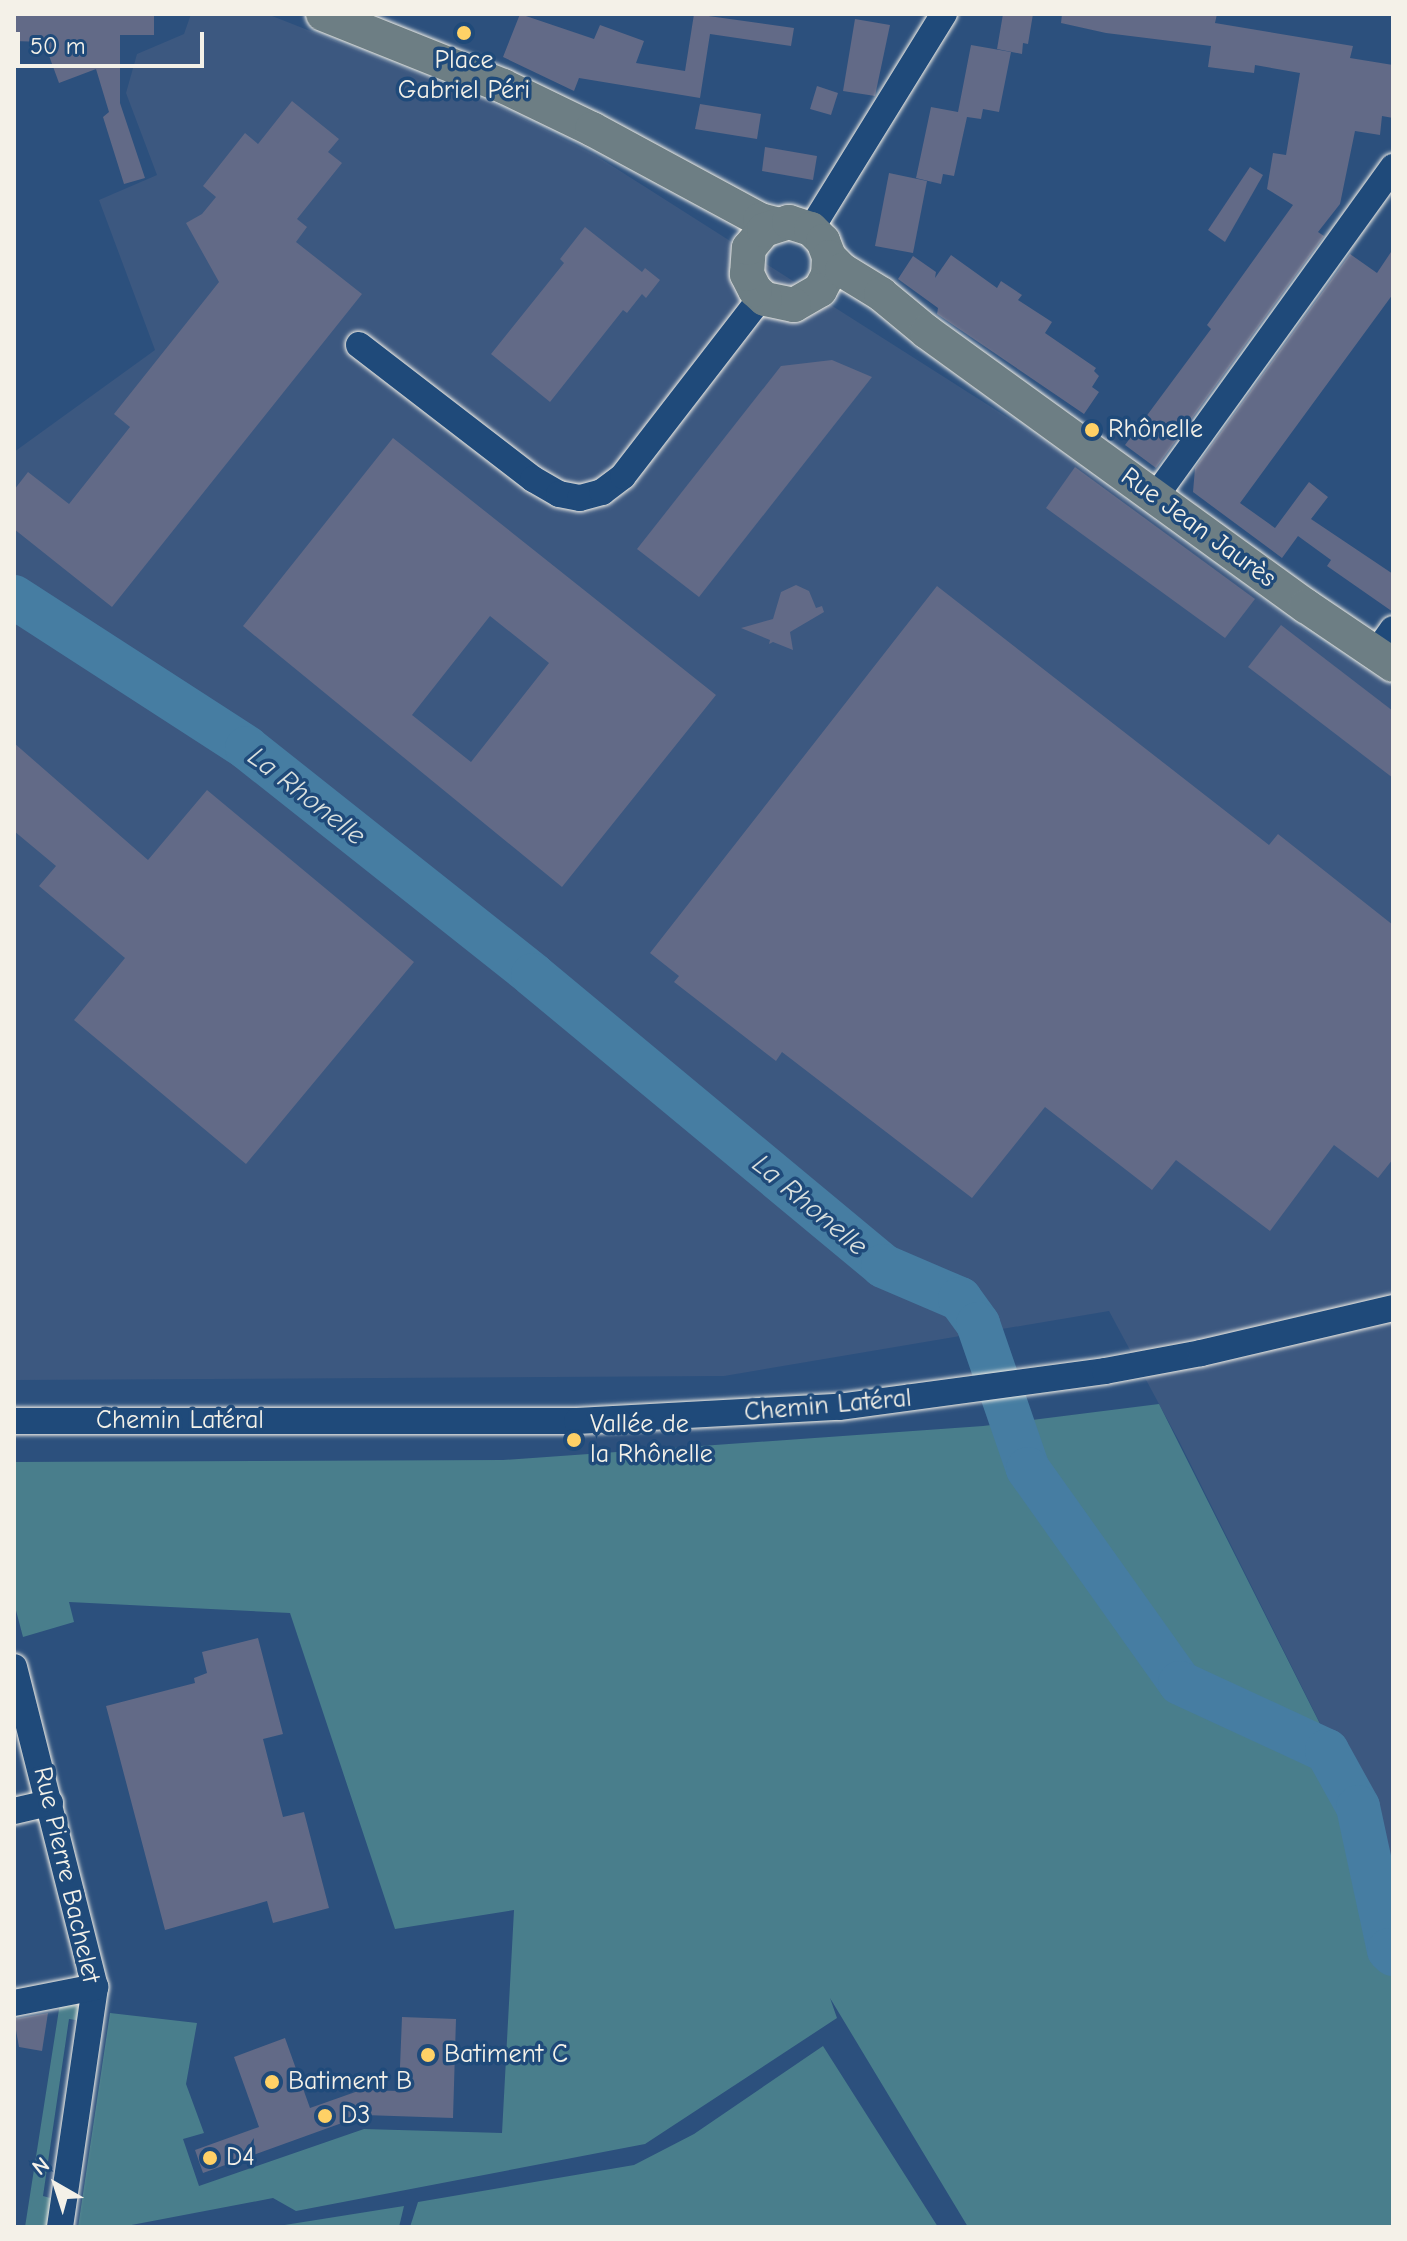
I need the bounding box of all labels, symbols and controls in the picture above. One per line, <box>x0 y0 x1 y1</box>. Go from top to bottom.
scale bar <box>20 16 208 66</box>
marker: Place Gabriel Péri <box>455 24 473 42</box>
text: 50 m <box>30 32 86 60</box>
place label: Place Gabriel Péri <box>398 45 530 106</box>
place label: Rhônelle <box>1108 414 1203 446</box>
marker: Rhônelle <box>1083 421 1101 439</box>
street label: Rue Jean Jaurès <box>1114 461 1282 595</box>
water label: La Rhonelle <box>241 740 373 852</box>
water label: La Rhonelle <box>746 1147 874 1263</box>
street label: Chemin Latéral <box>743 1383 913 1429</box>
street label: Chemin Latéral <box>96 1405 264 1437</box>
place label: Vallée de la Rhônelle <box>590 1409 713 1470</box>
marker: Vallée de la Rhônelle <box>565 1431 583 1449</box>
street label: Rue Pierre Bachelet <box>26 1764 106 1986</box>
place label: Batiment C <box>444 2039 568 2071</box>
marker: Batiment C <box>419 2046 437 2064</box>
place label: Batiment B <box>288 2066 412 2098</box>
marker: Batiment B <box>263 2073 281 2091</box>
place label: D3 <box>341 2100 371 2132</box>
marker: D3 <box>316 2107 334 2125</box>
place label: D4 <box>226 2142 255 2174</box>
north arrow <box>16 2145 96 2225</box>
marker: D4 <box>201 2149 219 2167</box>
text: N <box>27 2152 55 2181</box>

